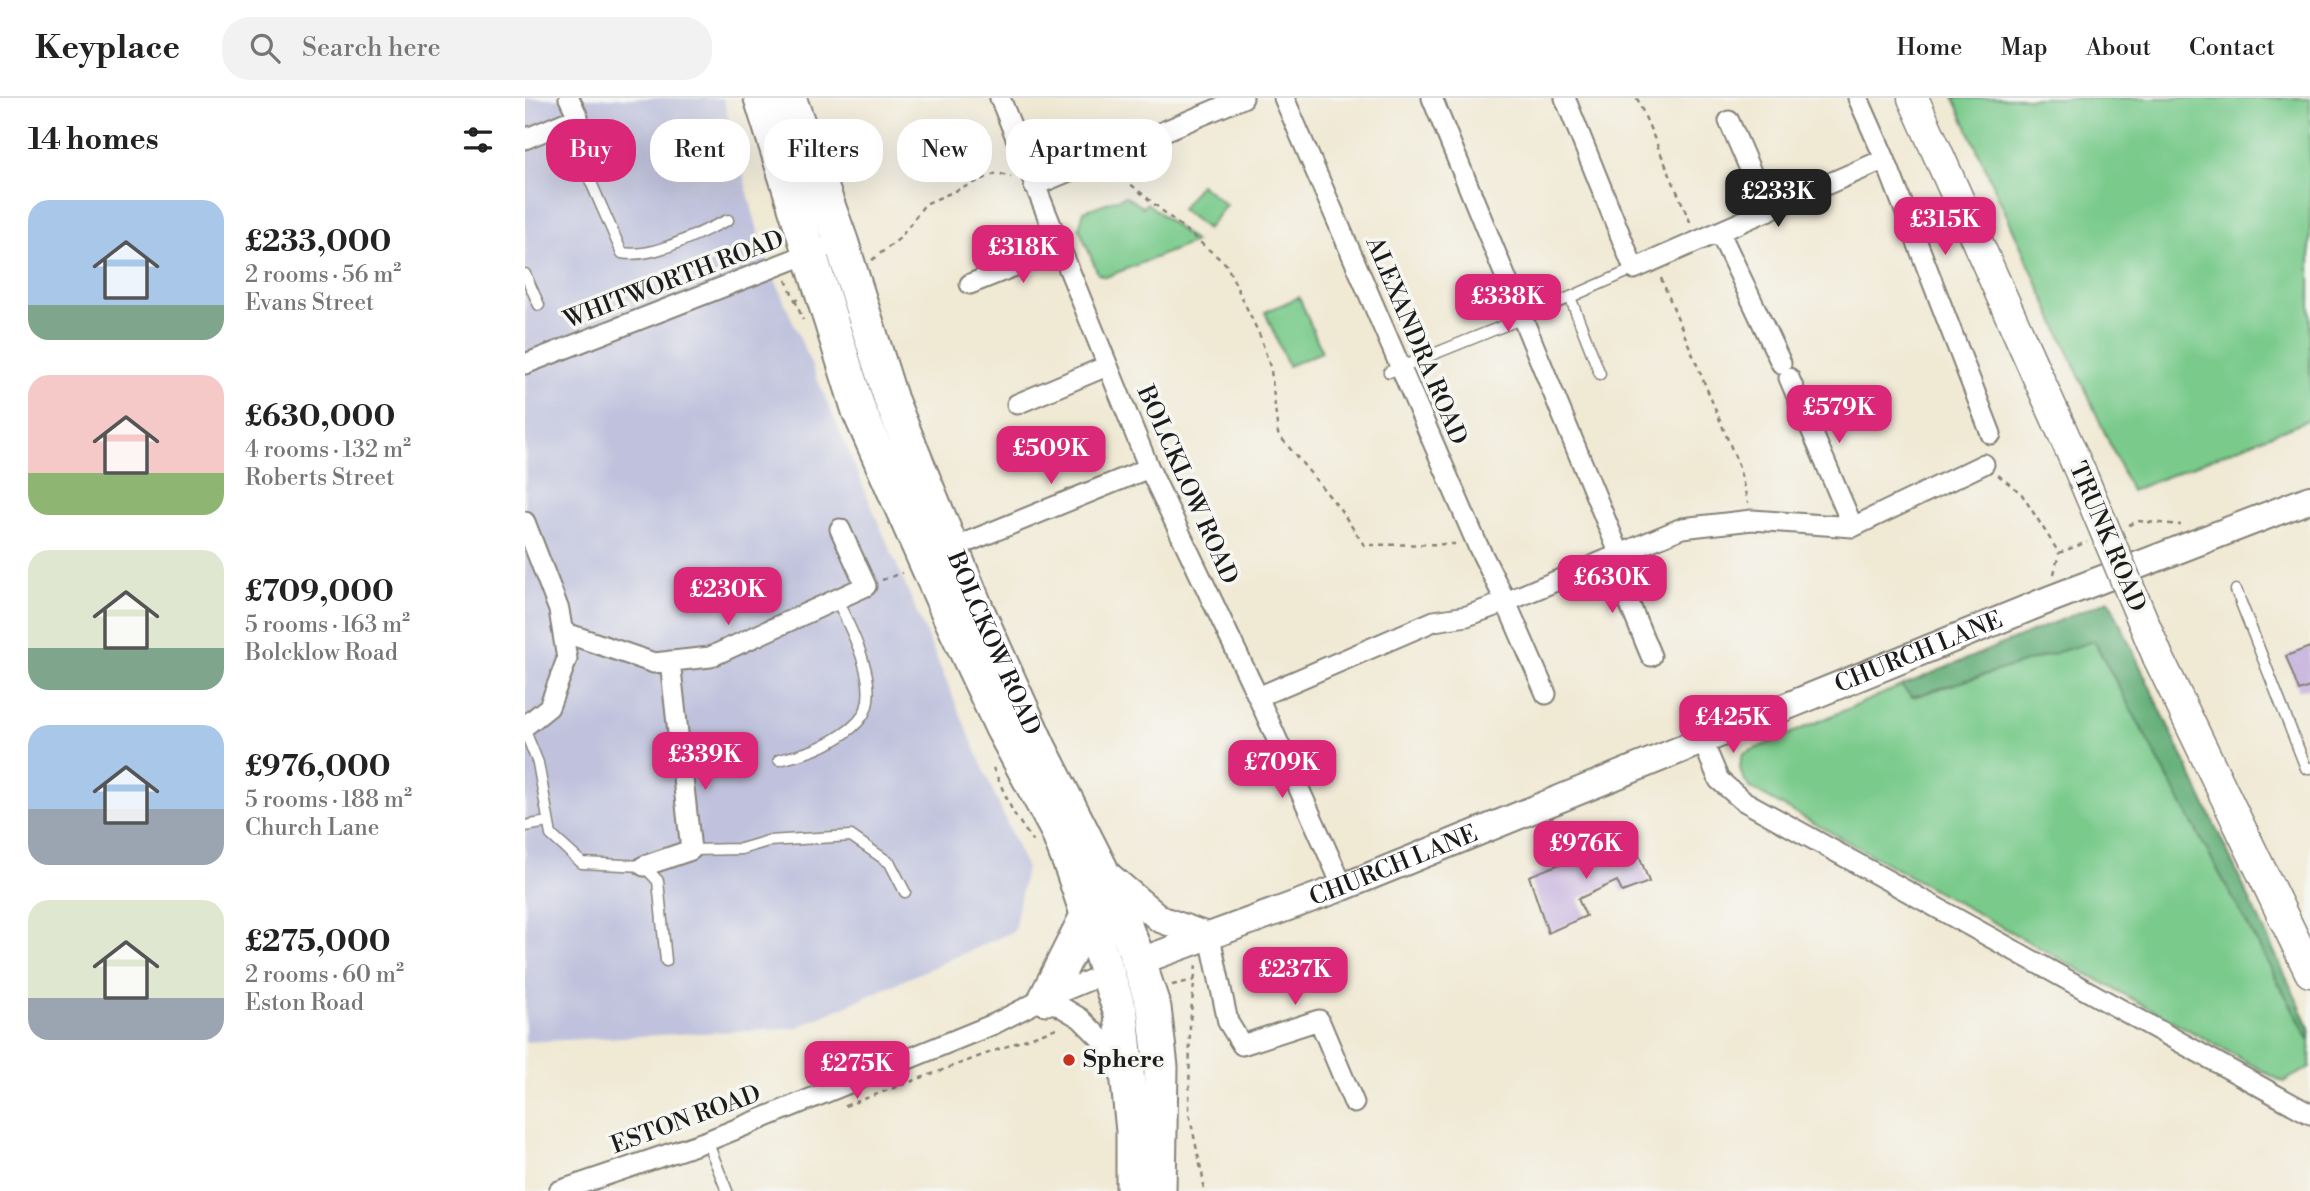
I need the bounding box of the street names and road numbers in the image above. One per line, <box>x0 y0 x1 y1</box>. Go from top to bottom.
street label: WHITWORTH ROAD <box>559 224 788 336</box>
street label: ALEXANDRA ROAD <box>1358 232 1473 450</box>
street label: BOLCKLOW ROAD <box>1129 380 1244 589</box>
street label: TRUNK ROAD <box>2062 457 2152 617</box>
street label: BOLCKOW ROAD <box>939 546 1047 740</box>
street label: CHURCH LANE <box>1830 605 2007 700</box>
street label: CHURCH LANE <box>1305 819 1482 913</box>
street label: ESTON ROAD <box>607 1079 765 1161</box>

